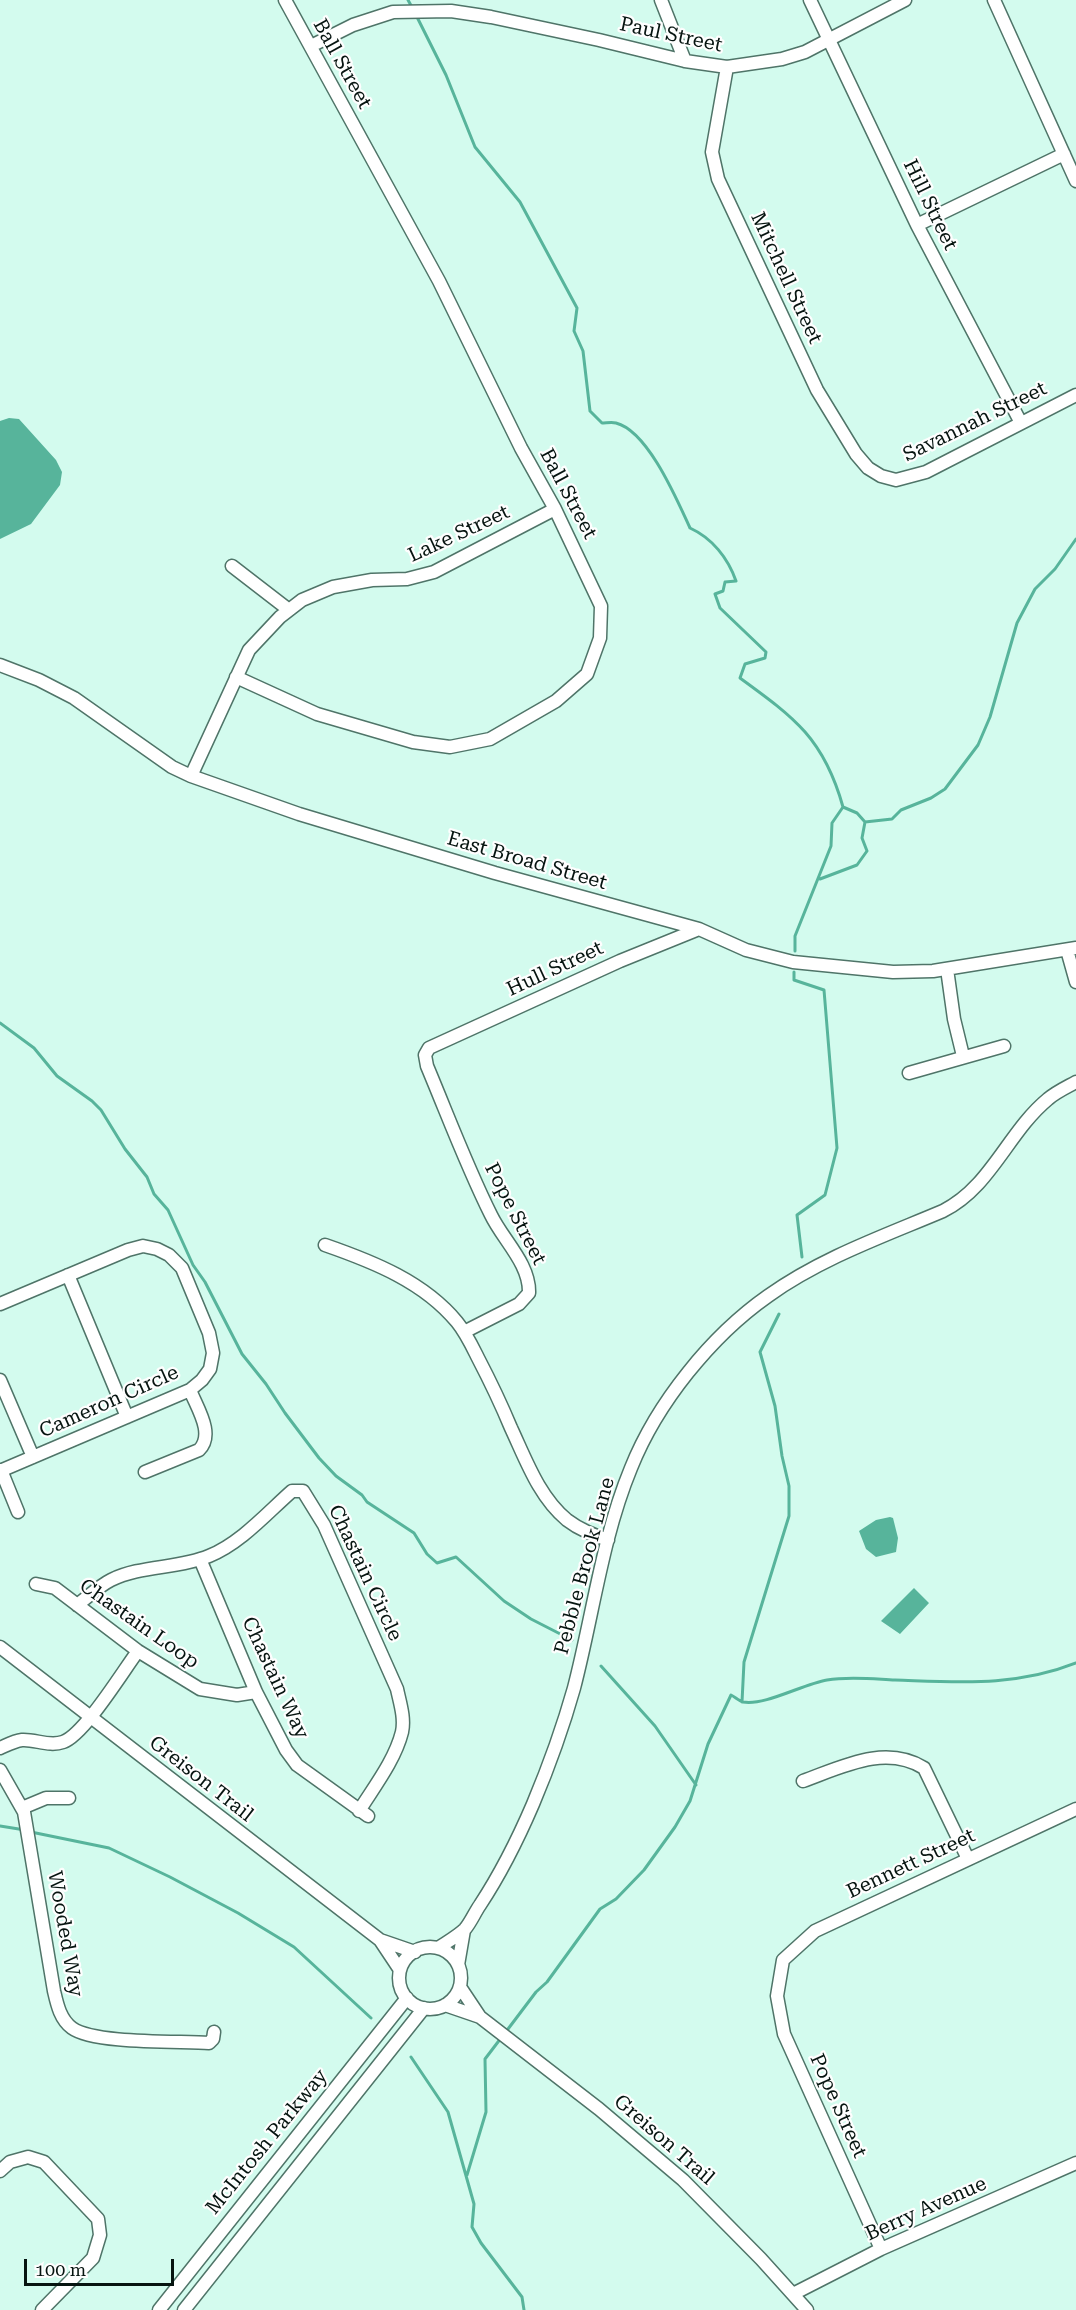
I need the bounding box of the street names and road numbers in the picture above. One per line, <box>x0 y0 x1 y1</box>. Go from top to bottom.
street label: Paul Street <box>618 12 724 58</box>
street label: Ball Street <box>308 15 376 113</box>
street label: Hill Street <box>898 156 962 254</box>
street label: Mitchell Street <box>745 208 827 348</box>
street label: Savannah Street <box>899 377 1051 467</box>
street label: Ball Street <box>534 445 602 543</box>
street label: Lake Street <box>405 500 513 568</box>
street label: East Broad Street <box>444 827 610 895</box>
street label: Hull Street <box>503 936 607 1002</box>
street label: Pope Street <box>479 1159 551 1269</box>
street label: Cameron Circle <box>36 1361 182 1443</box>
street label: Pebble Brook Lane <box>550 1475 620 1657</box>
street label: Chastain Circle <box>323 1501 407 1645</box>
street label: Chastain Loop <box>75 1574 203 1674</box>
street label: Chastain Way <box>236 1613 314 1743</box>
street label: Greison Trail <box>144 1731 258 1827</box>
street label: Bennett Street <box>843 1824 979 1904</box>
street label: Wooded Way <box>42 1869 88 1999</box>
street label: Pope Street <box>804 2050 872 2162</box>
street label: McIntosh Parkway <box>201 2065 333 2219</box>
street label: Greison Trail <box>609 2090 719 2190</box>
street label: Berry Avenue <box>862 2172 990 2246</box>

